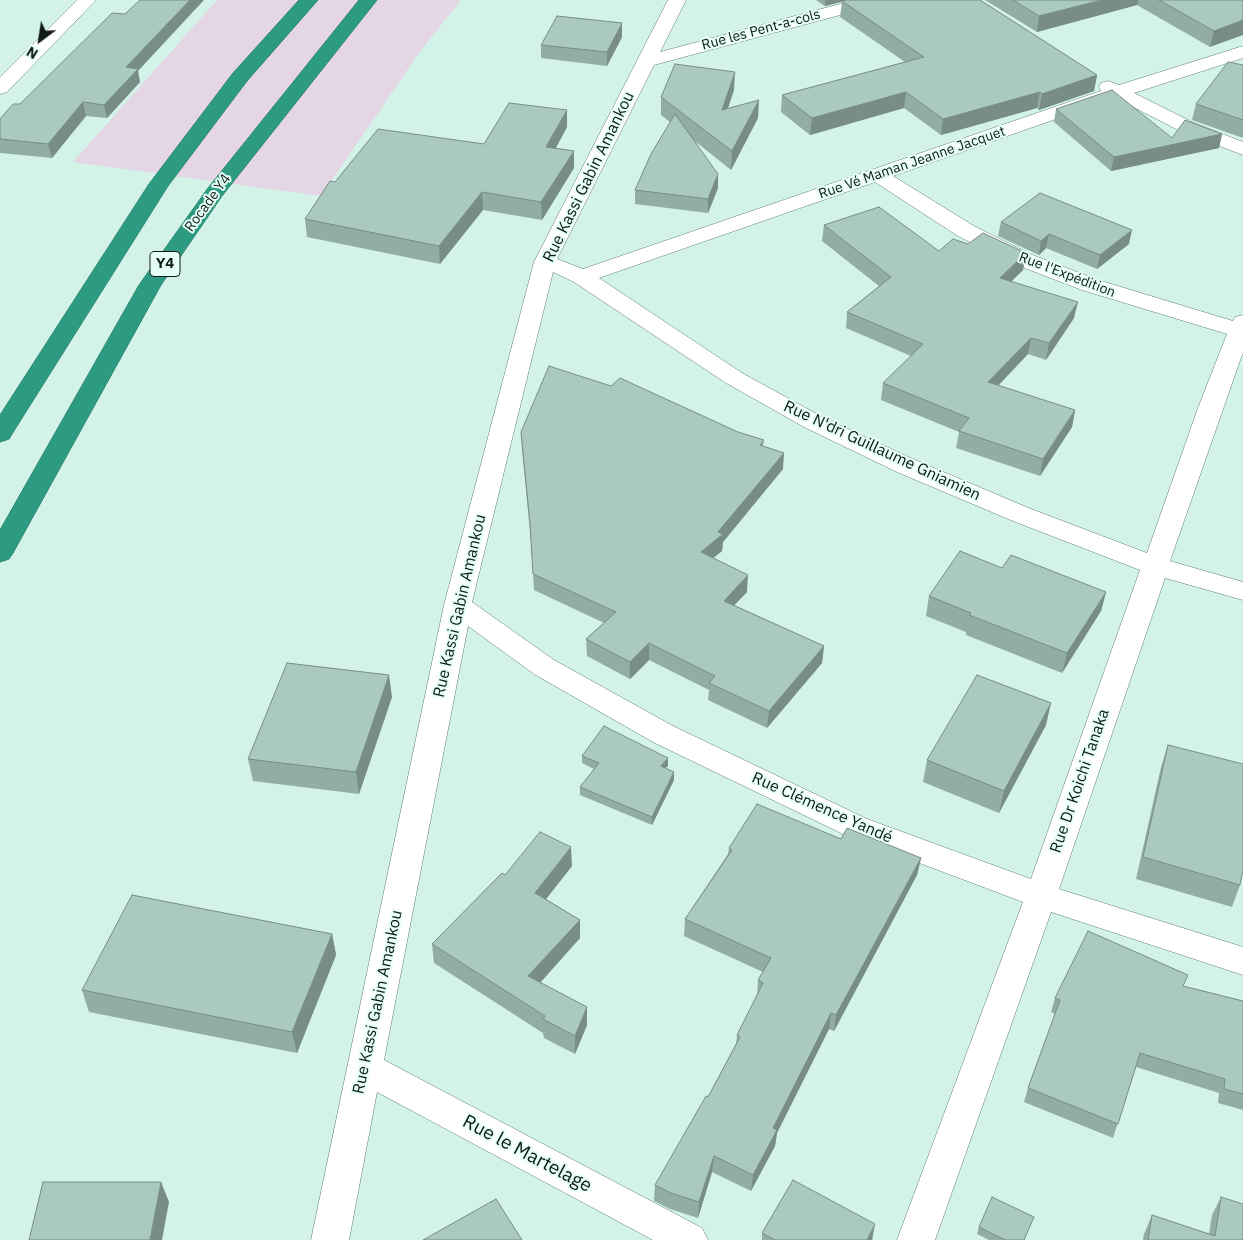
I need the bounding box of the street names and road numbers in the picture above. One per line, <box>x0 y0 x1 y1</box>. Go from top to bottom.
street label: Rue les Pent-a-cols <box>700 6 822 54</box>
street label: Rue Kassi Gabin Amankou <box>539 89 639 265</box>
street label: Rue Vé Maman Jeanne Jacquet <box>816 123 1008 203</box>
street label: Rocade Y4 <box>182 171 234 235</box>
street label: Rue l'Expédition <box>1016 249 1118 301</box>
road number: Y4 <box>150 252 180 276</box>
street label: Rue N'dri Guillaume Gniamien <box>780 397 984 505</box>
street label: Rue Kassi Gabin Amankou <box>430 513 490 699</box>
street label: Rue Dr Koichi Tanaka <box>1046 706 1114 856</box>
street label: Rue Clémence Yandé <box>749 768 895 848</box>
street label: Rue Kassi Gabin Amankou <box>349 908 407 1096</box>
street label: Rue le Martelage <box>458 1110 596 1198</box>

